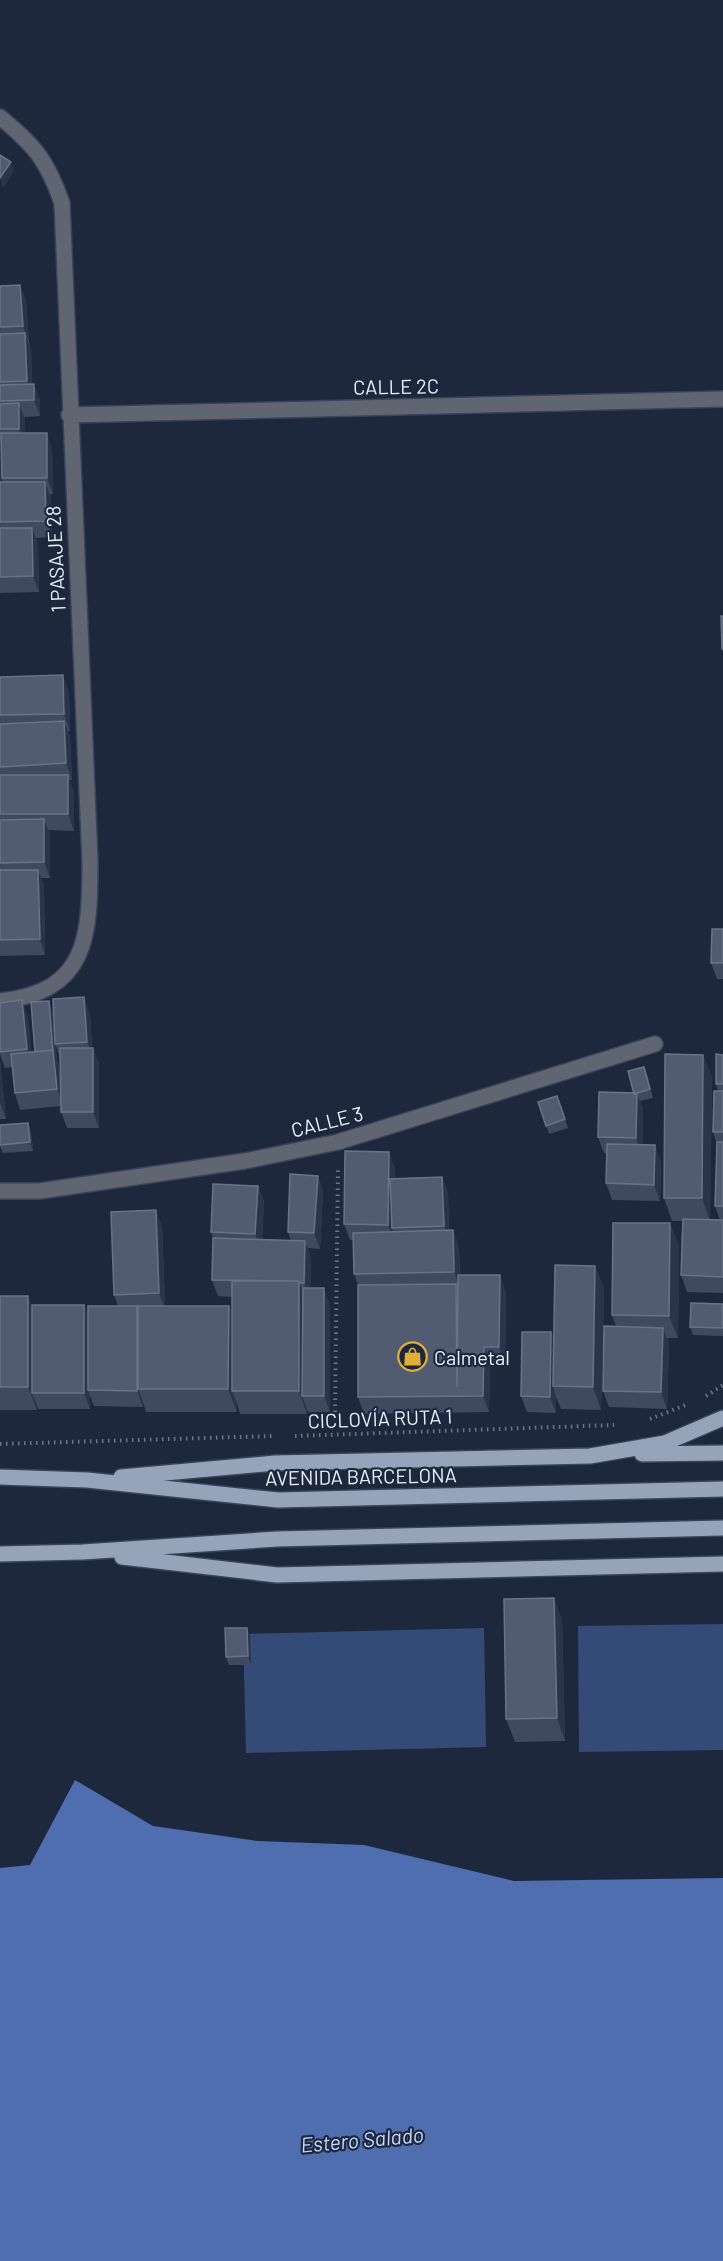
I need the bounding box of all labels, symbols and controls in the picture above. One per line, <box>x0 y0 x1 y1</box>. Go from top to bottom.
street label: CALLE 2C <box>353 373 439 399</box>
street label: 1 PASAJE 28 <box>40 505 70 613</box>
street label: CALLE 3 <box>288 1100 366 1142</box>
shop icon: Calmetal <box>397 1341 429 1373</box>
place label: Calmetal <box>434 1345 510 1369</box>
street label: CICLOVÍA RUTA 1 <box>307 1403 453 1433</box>
street label: AVENIDA BARCELONA <box>265 1462 457 1490</box>
water label: Estero Salado <box>299 2121 425 2157</box>

